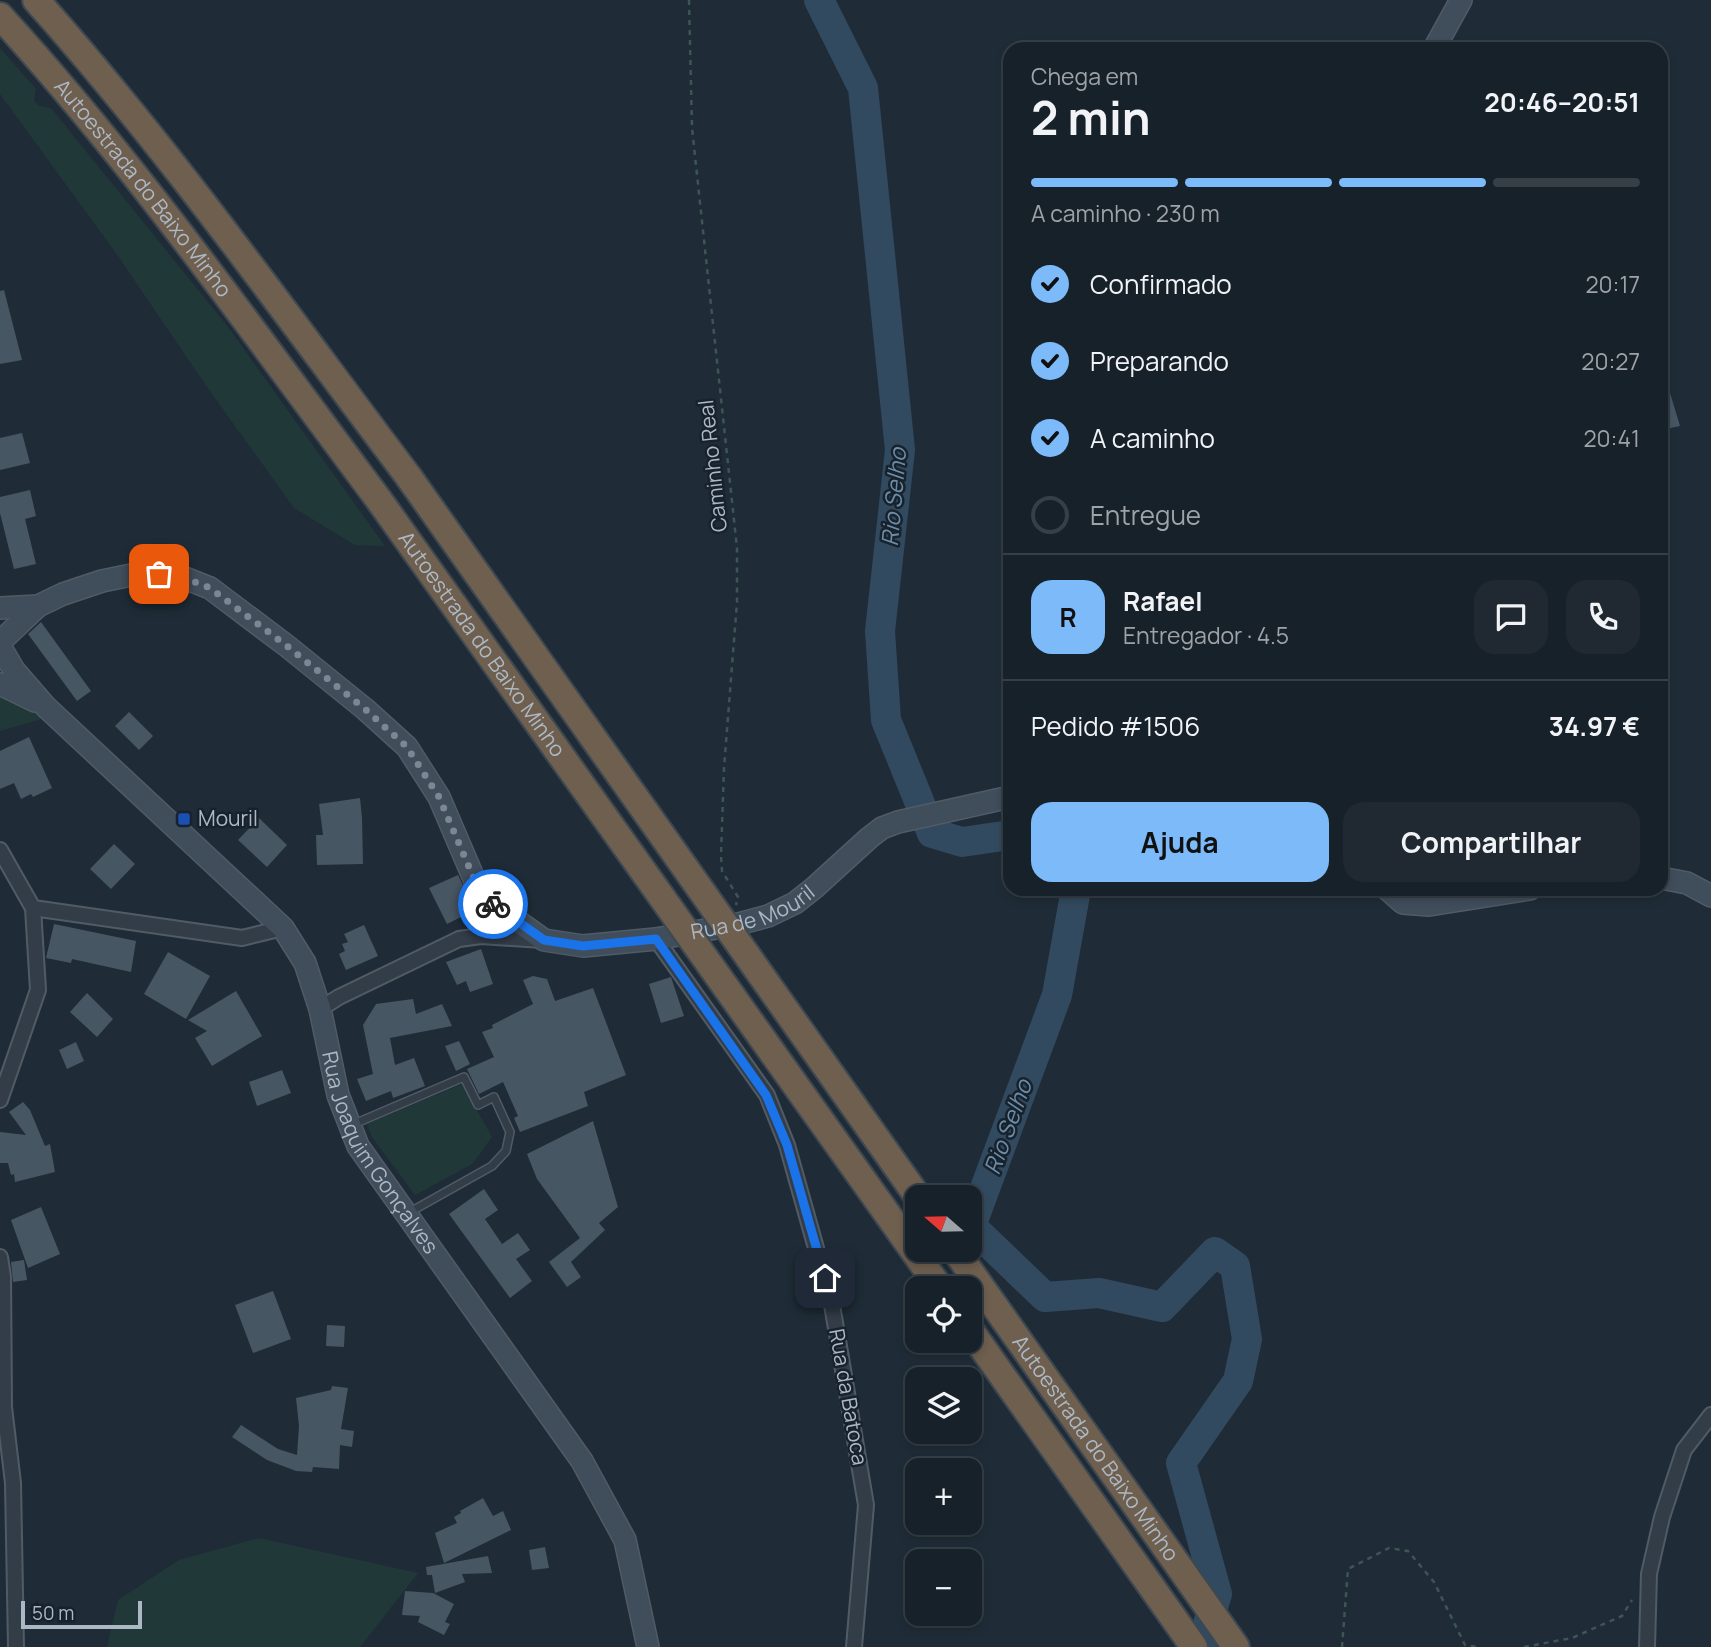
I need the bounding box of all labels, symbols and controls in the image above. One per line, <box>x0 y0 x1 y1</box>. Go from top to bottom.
text: Chega em <box>1031 60 1138 92</box>
street label: Autoestrada do Baixo Minho <box>49 73 239 303</box>
text: 20:46–20:51 <box>1484 84 1640 120</box>
text: 2 min <box>1031 86 1151 149</box>
text: A caminho · 230 m <box>1031 197 1220 229</box>
icon: check <box>1031 265 1069 303</box>
text: Confirmado <box>1090 266 1232 302</box>
text: 20:17 <box>1585 268 1640 300</box>
icon: check <box>1031 342 1069 380</box>
text: Preparando <box>1090 343 1229 379</box>
text: 20:27 <box>1581 345 1640 377</box>
street label: Caminho Real <box>691 399 733 534</box>
icon: check <box>1031 419 1069 457</box>
text: A caminho <box>1090 420 1215 456</box>
text: 20:41 <box>1583 422 1640 454</box>
water label: Rio Selho <box>873 445 913 547</box>
text: Entregue <box>1090 497 1201 533</box>
street label: Autoestrada do Baixo Minho <box>393 525 572 762</box>
pin <box>129 544 189 604</box>
icon: bag <box>140 555 178 593</box>
button: chat <box>1474 580 1548 654</box>
button: phone <box>1566 580 1640 654</box>
text: Rafael <box>1123 583 1203 619</box>
text: R <box>1059 599 1077 635</box>
text: Entregador · 4.5 <box>1123 619 1289 651</box>
text: Pedido #1506 <box>1031 708 1200 744</box>
text: 34.97 € <box>1549 708 1640 744</box>
button: Ajuda <box>1031 802 1329 882</box>
button: Compartilhar <box>1343 802 1640 882</box>
place label: Mouril <box>198 804 258 832</box>
marker: Mouril <box>176 811 192 827</box>
courier <box>458 869 528 939</box>
street label: Rua de Mouril <box>688 878 820 945</box>
icon: bike <box>474 885 512 923</box>
street label: Rua Joaquim Gonçalves <box>316 1048 445 1259</box>
water label: Rio Selho <box>975 1074 1039 1178</box>
north arrow <box>905 1185 982 1262</box>
map controls <box>905 1185 982 1626</box>
pin <box>795 1248 855 1308</box>
icon: home <box>806 1259 844 1297</box>
button: locate <box>905 1276 982 1353</box>
street label: Rua da Batoca <box>823 1326 875 1467</box>
street label: Autoestrada do Baixo Minho <box>1007 1329 1186 1566</box>
button: layers <box>905 1367 982 1444</box>
button: + <box>905 1458 982 1535</box>
button: − <box>905 1549 982 1626</box>
scale bar <box>21 1598 142 1630</box>
text: 50 m <box>32 1600 74 1626</box>

